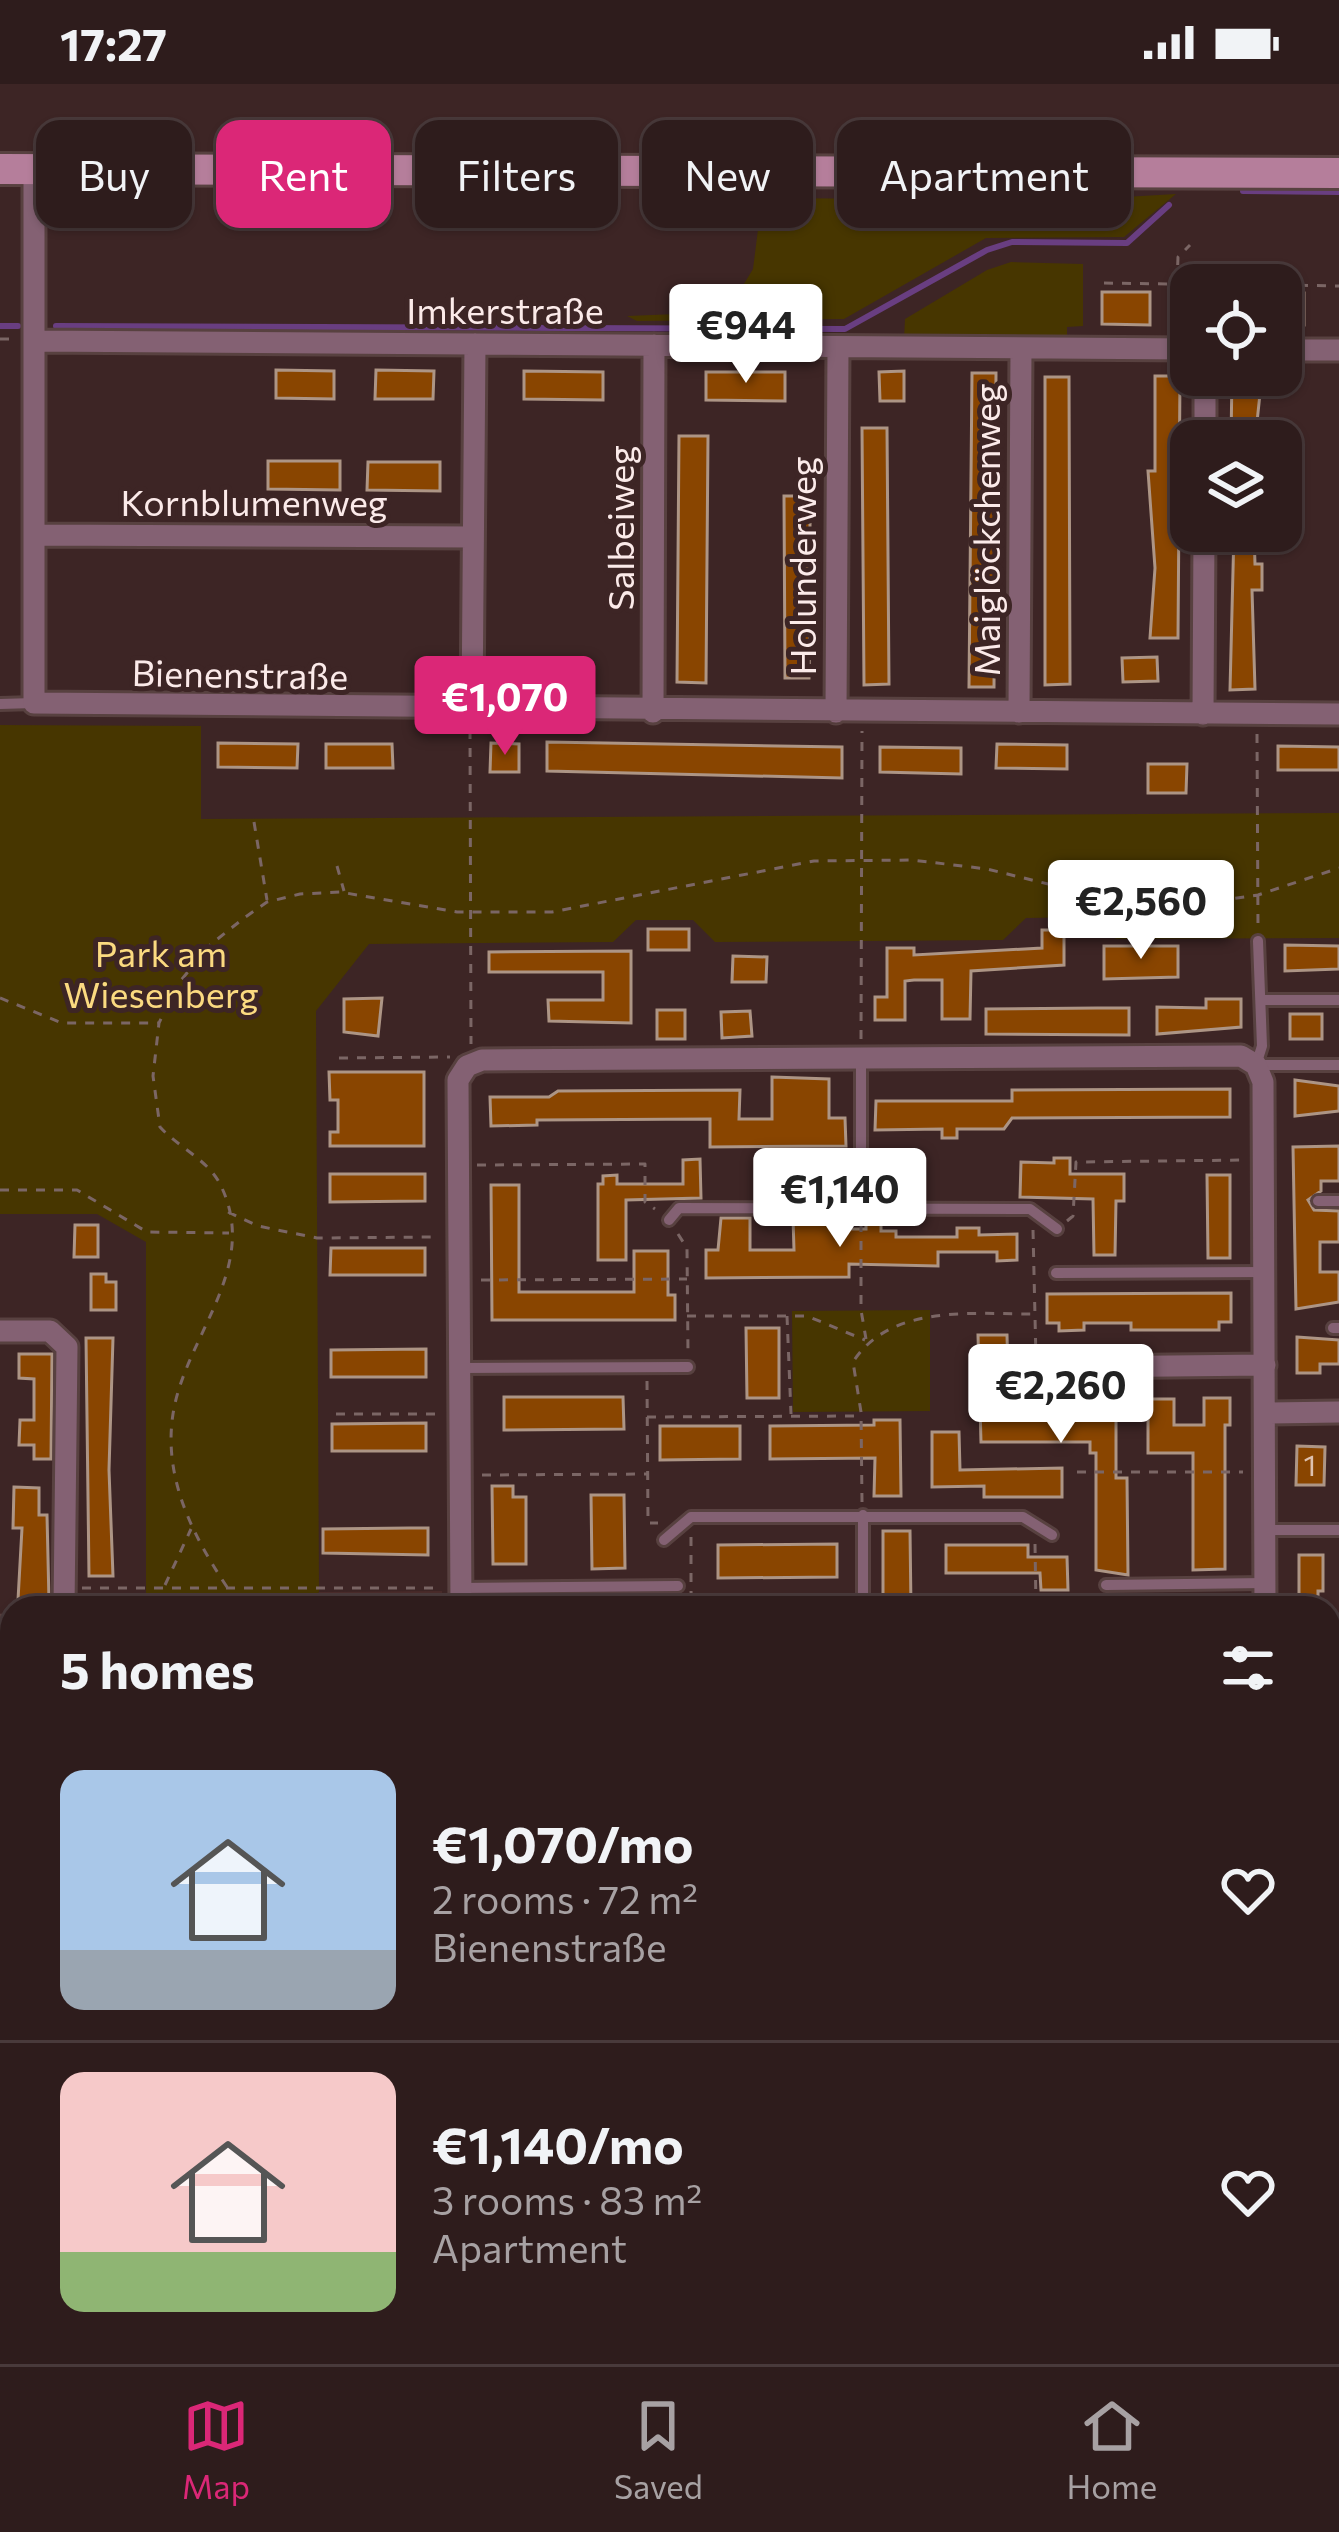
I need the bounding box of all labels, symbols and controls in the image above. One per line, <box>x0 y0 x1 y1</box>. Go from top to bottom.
text: 17:27 <box>60 15 167 70</box>
chip: Buy <box>36 120 192 228</box>
chip: Rent <box>216 120 391 228</box>
chip: Filters <box>415 120 618 228</box>
chip: New <box>642 120 813 228</box>
chip: Apartment <box>837 120 1131 228</box>
map controls <box>1170 264 1302 552</box>
button: locate <box>1170 264 1302 396</box>
pin: €944 <box>675 284 817 386</box>
street label: Imkerstraße <box>406 287 604 331</box>
text: €944 <box>696 299 796 347</box>
street label: Maiglöckchenweg <box>963 383 1007 677</box>
button: layers <box>1170 420 1302 552</box>
street label: Salbeiweg <box>597 445 641 611</box>
street label: Holunderweg <box>779 456 823 676</box>
street label: Kornblumenweg <box>120 479 388 523</box>
street label: Bienenstraße <box>131 649 349 697</box>
pin: €1,070 <box>407 656 603 758</box>
text: €1,070 <box>442 671 568 719</box>
pin: €2,560 <box>1043 860 1239 962</box>
text: €2,560 <box>1075 875 1207 923</box>
park label: Park am Wiesenberg <box>63 930 259 1015</box>
pin: €1,140 <box>742 1148 938 1250</box>
text: €1,140 <box>780 1163 900 1211</box>
pin: €2,260 <box>963 1344 1159 1446</box>
text: €2,260 <box>995 1359 1127 1407</box>
house number: 1 <box>1304 1445 1316 1482</box>
icon: filters <box>1215 1635 1281 1701</box>
text: 5 homes <box>60 1637 255 1700</box>
text: €1,070/mo <box>432 1811 693 1874</box>
icon: home <box>156 1818 300 1962</box>
icon: heart <box>1215 1857 1281 1923</box>
text: 2 rooms · 72 m² <box>432 1874 698 1922</box>
text: Bienenstraße <box>432 1922 666 1970</box>
text: €1,140/mo <box>432 2112 684 2175</box>
icon: home <box>156 2120 300 2264</box>
icon: heart <box>1215 2159 1281 2225</box>
text: 3 rooms · 83 m² <box>432 2175 702 2223</box>
text: Apartment <box>432 2223 627 2271</box>
tab: Map <box>182 2393 250 2506</box>
tab: Saved <box>614 2393 703 2506</box>
tab: Home <box>1066 2393 1157 2506</box>

